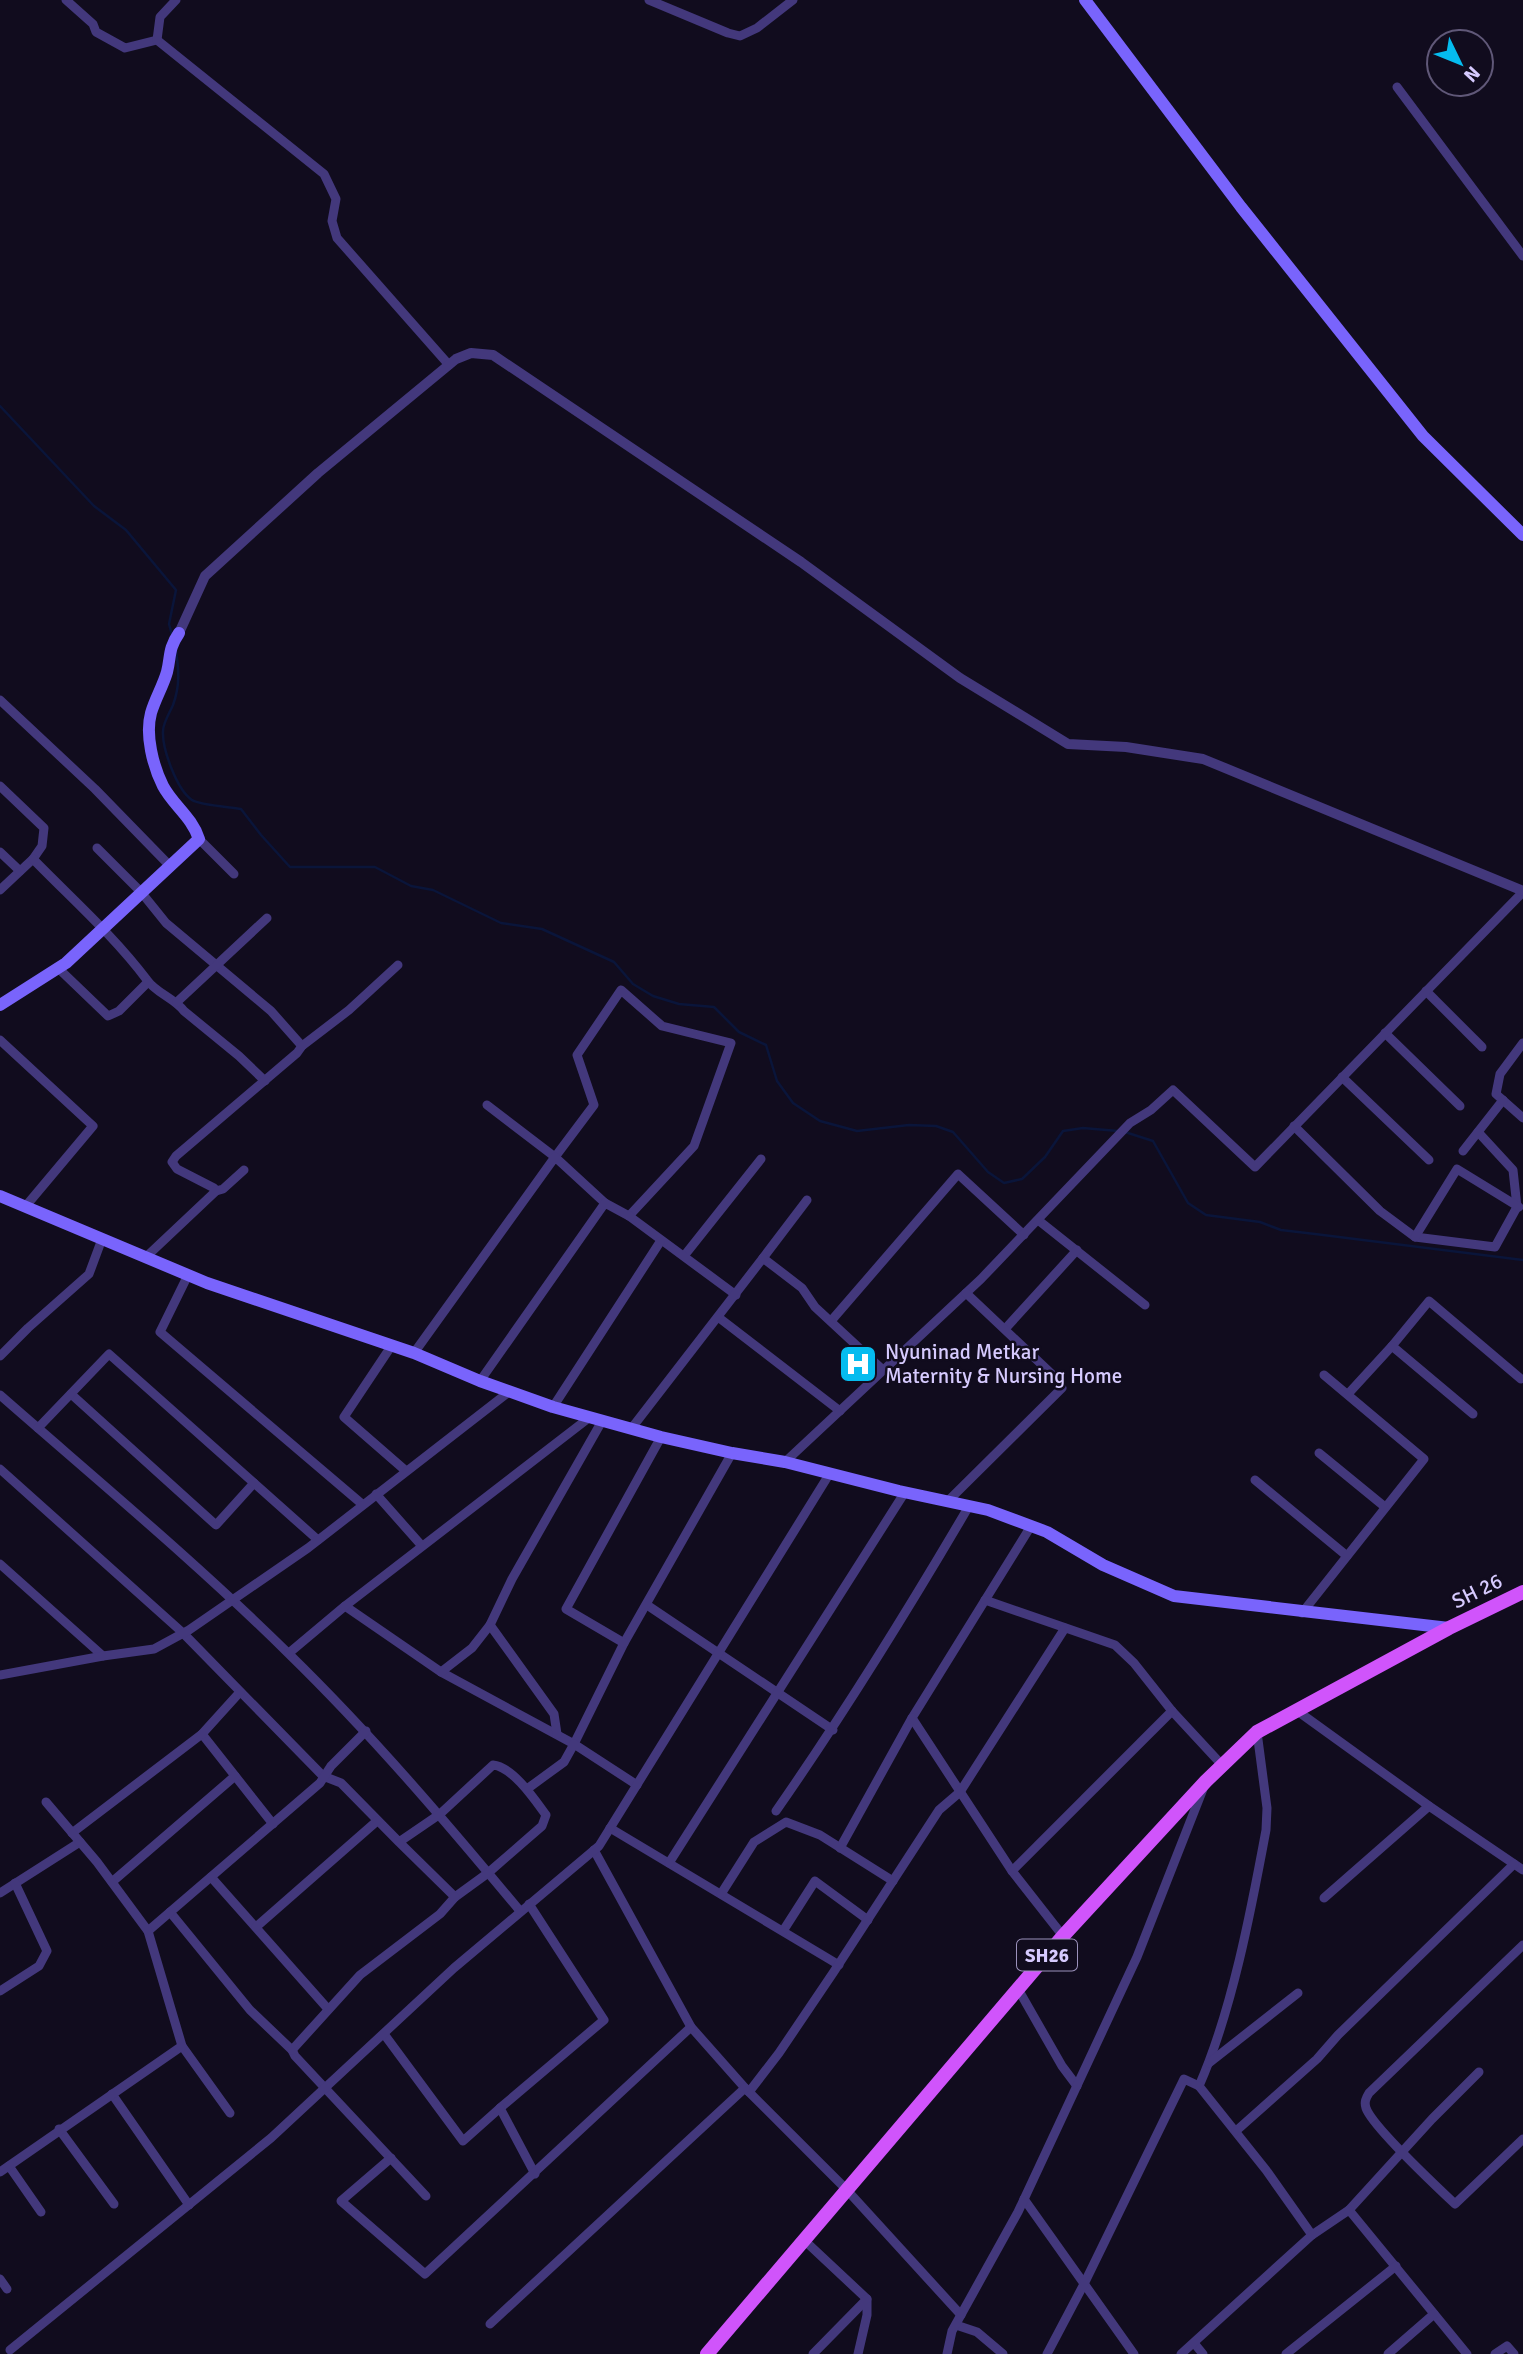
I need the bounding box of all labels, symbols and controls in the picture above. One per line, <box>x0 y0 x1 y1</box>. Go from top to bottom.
north arrow <box>1425 28 1495 98</box>
text: N <box>1458 61 1485 87</box>
place label: Nyuninad Metkar Maternity & Nursing Home <box>885 1339 1122 1389</box>
hospital icon: Nyuninad Metkar Maternity & Nursing Home <box>837 1343 879 1385</box>
street label: SH 26 <box>1447 1568 1507 1614</box>
road number: SH26 <box>1017 1940 1077 1970</box>

